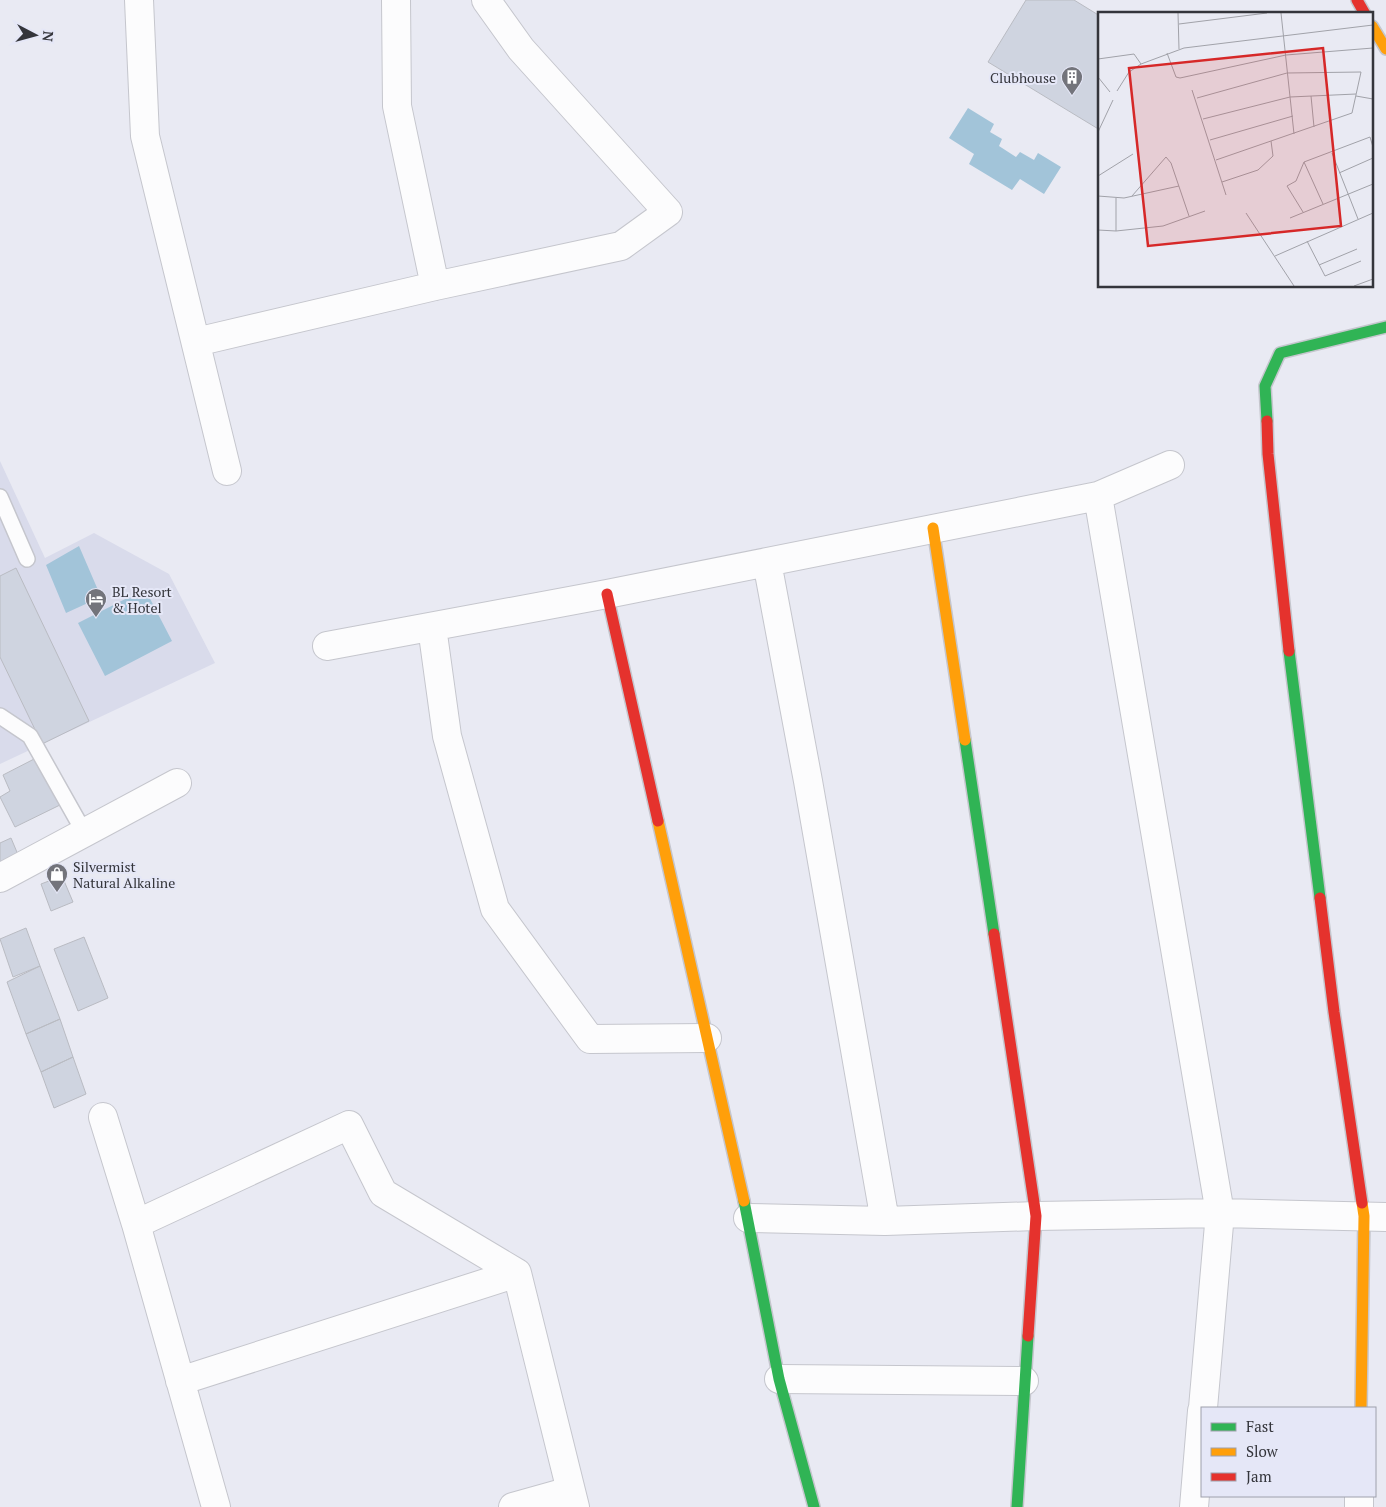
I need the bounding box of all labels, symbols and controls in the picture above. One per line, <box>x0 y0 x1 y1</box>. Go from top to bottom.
north arrow <box>10 10 60 60</box>
inset map <box>1098 12 1374 288</box>
text: N <box>38 30 58 43</box>
building icon: Clubhouse <box>1060 65 1084 96</box>
place label: Clubhouse <box>990 68 1056 87</box>
place label: BL Resort & Hotel <box>112 582 173 617</box>
hotel icon: BL Resort & Hotel <box>84 587 108 618</box>
place label: Silvermist Natural Alkaline <box>73 857 175 892</box>
shop icon: Silvermist Natural Alkaline <box>45 862 69 893</box>
legend <box>1201 1407 1376 1497</box>
text: Fast <box>1246 1416 1274 1436</box>
text: Slow <box>1246 1441 1279 1461</box>
text: Jam <box>1246 1466 1272 1486</box>

